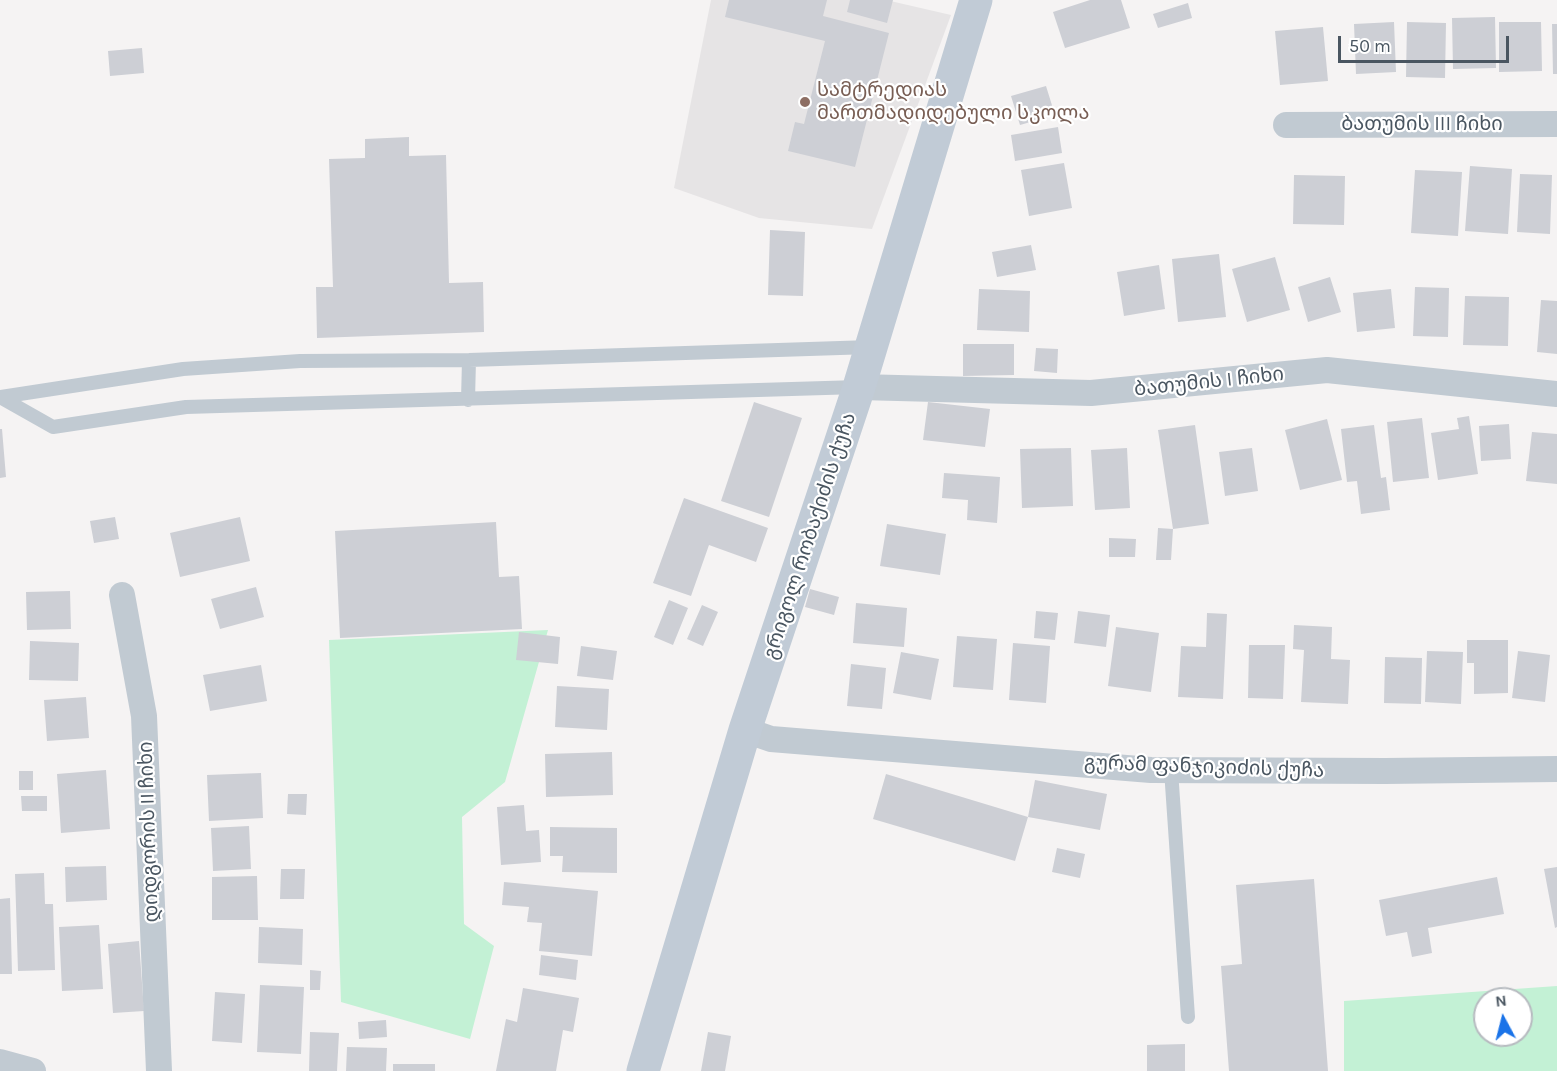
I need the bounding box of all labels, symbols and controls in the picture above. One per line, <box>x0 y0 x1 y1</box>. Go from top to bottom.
scale bar <box>1341 24 1512 62</box>
text: 50 m <box>1349 35 1391 57</box>
place label: სამტრედიას მართმადიდებული სკოლა <box>817 78 1089 125</box>
marker: სამტრედიას მართმადიდებული სკოლა <box>798 95 812 109</box>
street label: ბათუმის III ჩიხი <box>1341 112 1503 136</box>
street label: ბათუმის I ჩიხი <box>1133 362 1285 402</box>
street label: გრიგოლ რობაქიძის ქუჩა <box>759 410 861 662</box>
street label: დიდგორის II ჩიხი <box>134 741 164 923</box>
street label: გურამ ფანჯიკიძის ქუჩა <box>1084 751 1324 783</box>
north arrow <box>1473 987 1533 1047</box>
text: N <box>1494 990 1508 1011</box>

